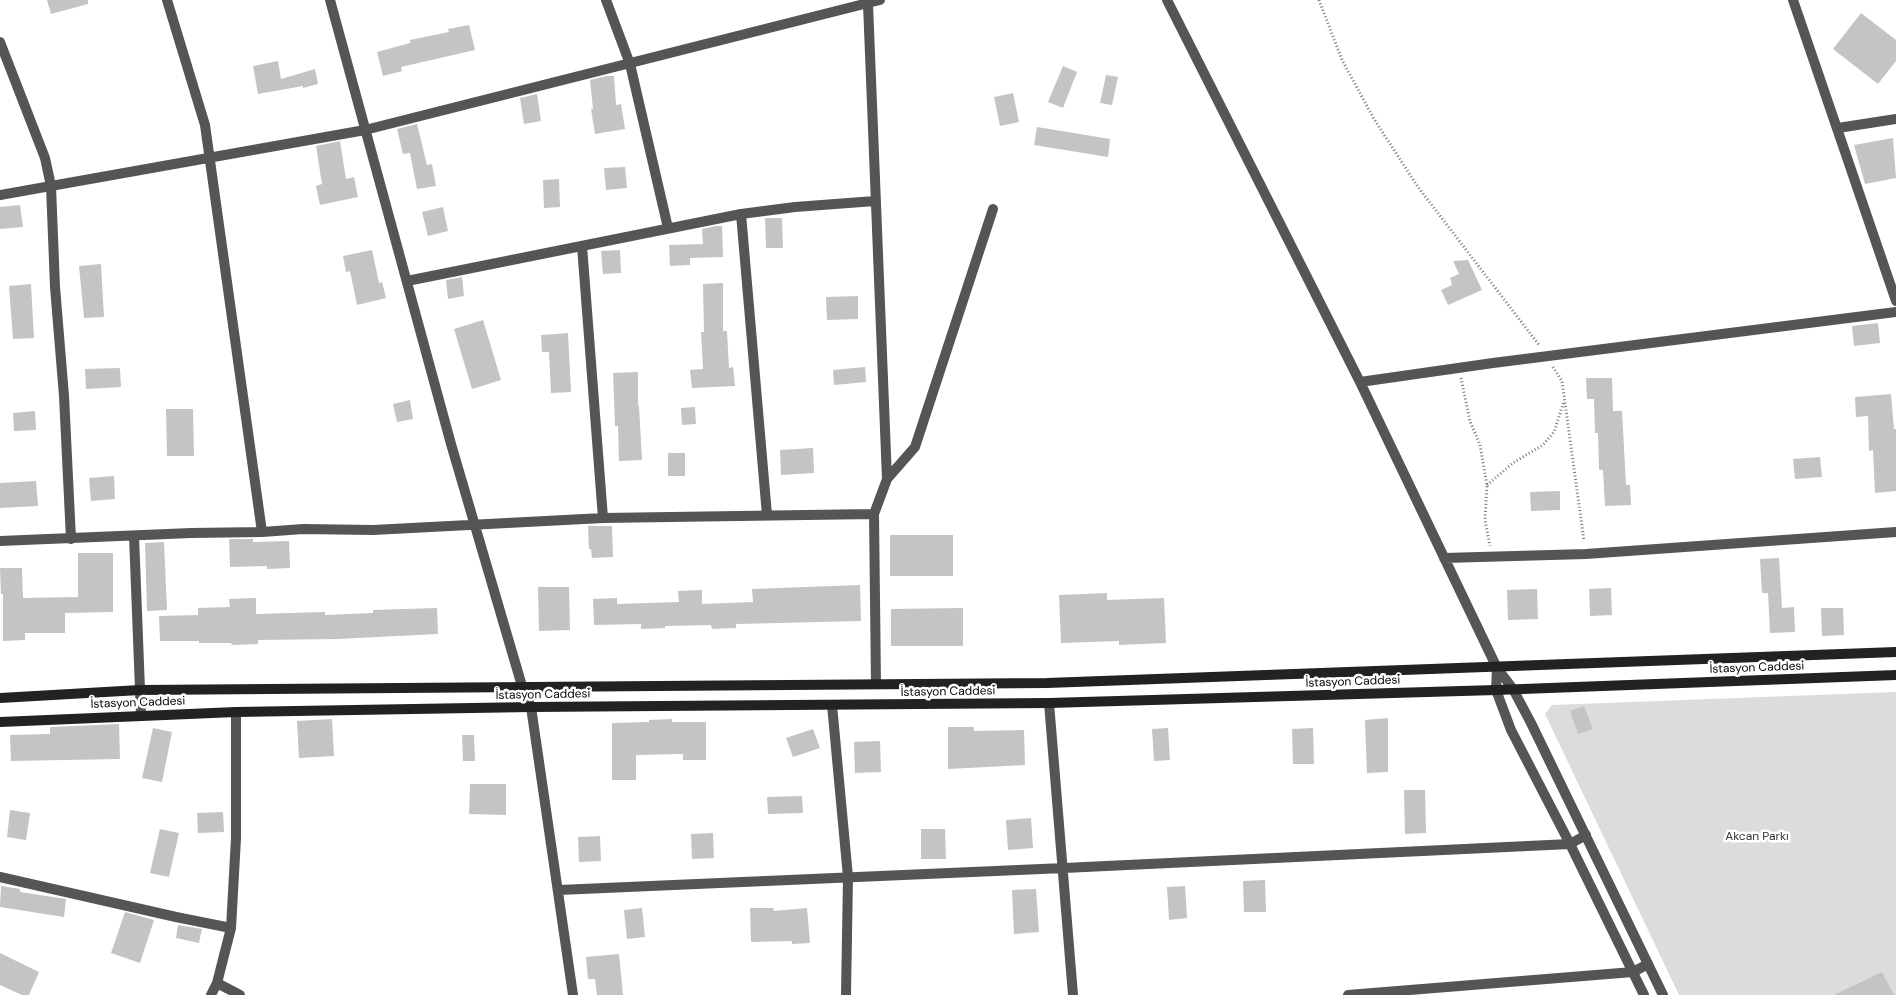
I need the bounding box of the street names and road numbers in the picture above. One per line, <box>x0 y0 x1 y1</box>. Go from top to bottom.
street label: İstasyon Caddesi <box>1709 659 1805 677</box>
street label: İstasyon Caddesi <box>1305 673 1401 691</box>
street label: İstasyon Caddesi <box>900 684 996 700</box>
street label: İstasyon Caddesi <box>495 687 591 703</box>
street label: İstasyon Caddesi <box>90 694 186 712</box>

